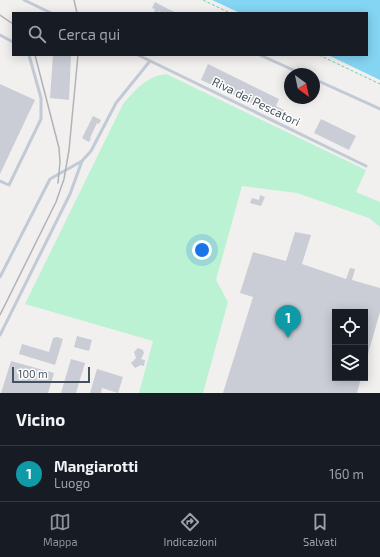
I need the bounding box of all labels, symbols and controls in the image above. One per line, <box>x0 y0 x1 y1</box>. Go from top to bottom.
search box <box>12 12 368 56</box>
icon: search <box>26 23 48 45</box>
text: Cerca qui <box>58 25 120 43</box>
north arrow <box>284 68 320 104</box>
street label: Riva dei Pescatori <box>210 74 303 128</box>
your location <box>192 240 212 260</box>
pin: 1 <box>275 305 301 338</box>
map controls <box>332 309 368 381</box>
button: locate <box>332 309 368 345</box>
button: layers <box>332 345 368 381</box>
scale bar <box>12 365 90 384</box>
text: 100 m <box>18 367 48 380</box>
text: Vicino <box>16 409 65 429</box>
text: Mangiarotti <box>54 457 138 475</box>
text: 1 <box>26 466 32 482</box>
text: 160 m <box>329 466 364 482</box>
text: Luogo <box>54 475 90 491</box>
tab: Mappa <box>43 511 78 548</box>
tab: Indicazioni <box>164 511 217 548</box>
tab: Salvati <box>303 511 337 548</box>

